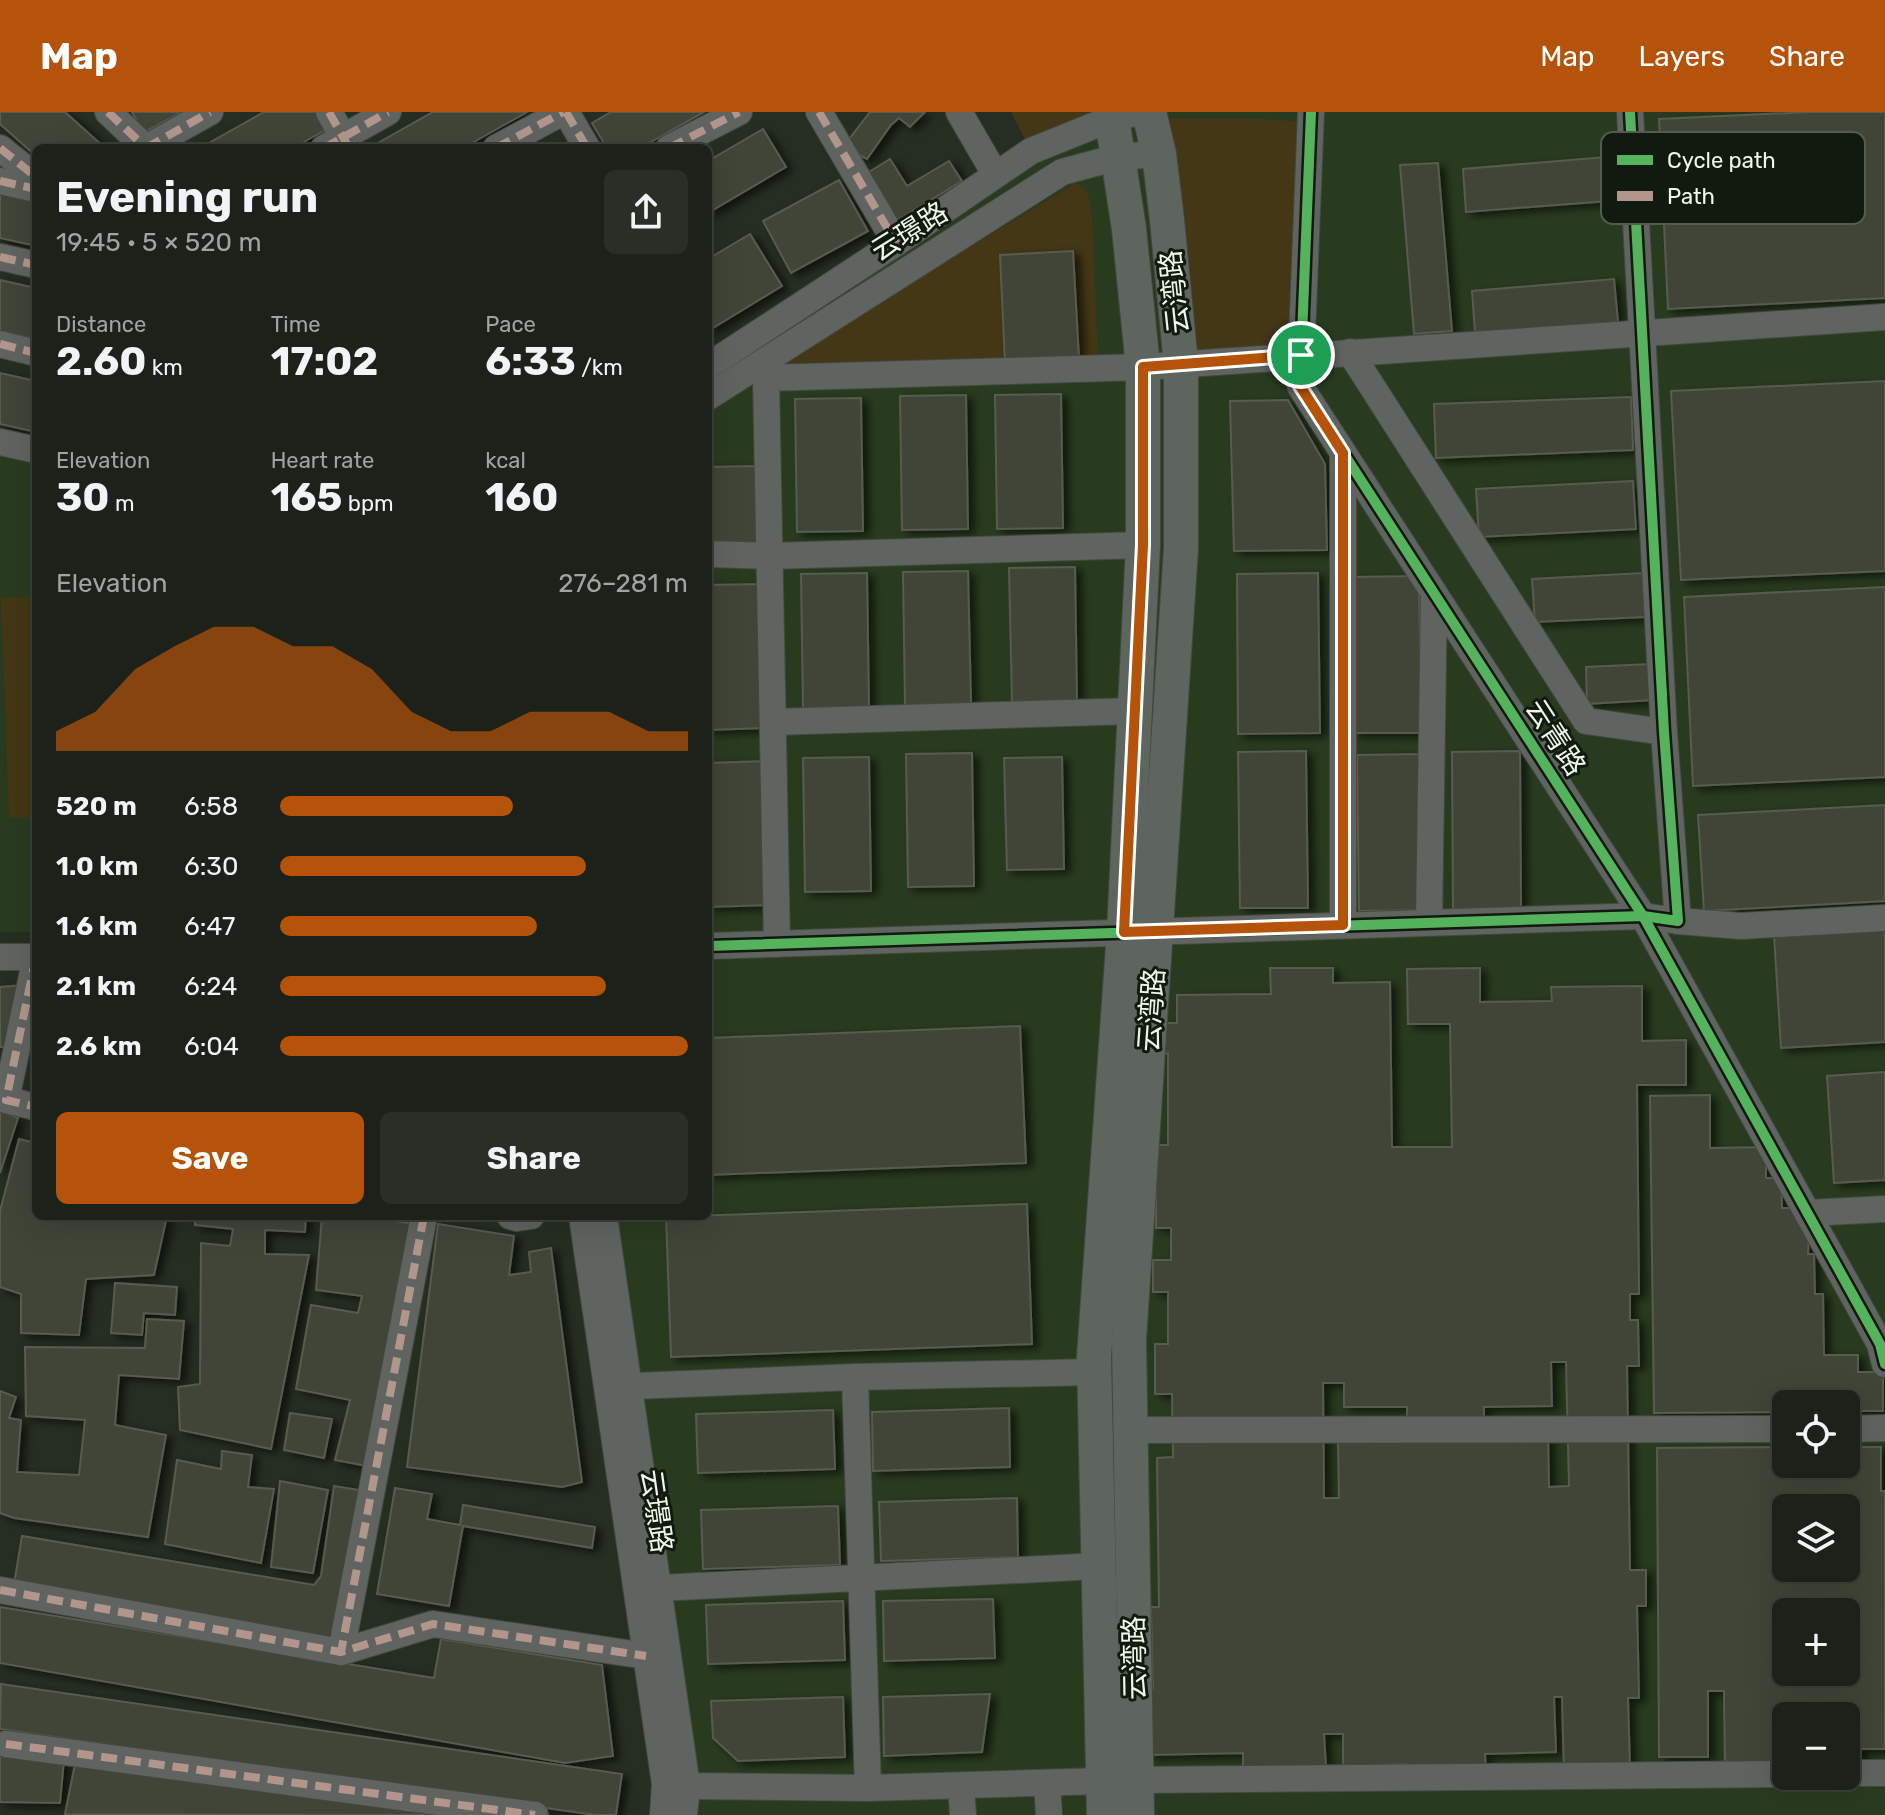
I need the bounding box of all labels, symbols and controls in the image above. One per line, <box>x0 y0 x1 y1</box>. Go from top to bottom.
text: Map <box>40 33 118 79</box>
text: Map <box>1540 40 1595 73</box>
text: Layers <box>1639 40 1725 73</box>
text: Share <box>1769 40 1845 73</box>
legend <box>1601 132 1865 224</box>
text: Cycle path <box>1667 147 1776 174</box>
button: share <box>604 170 688 254</box>
text: Evening run <box>56 171 318 223</box>
text: Path <box>1667 183 1715 210</box>
street label: 云璟路 <box>865 195 954 268</box>
text: 19:45 · 5 × 520 m <box>56 227 262 258</box>
street label: 云湾路 <box>1154 248 1195 335</box>
text: Distance <box>56 311 146 338</box>
text: Time <box>271 311 321 338</box>
text: Pace <box>485 311 536 338</box>
pin <box>1267 321 1335 389</box>
icon: arrive <box>1279 333 1323 377</box>
text: 2.60 <box>56 338 146 385</box>
text: 17:02 <box>271 338 378 385</box>
text: 6:33 <box>485 338 576 385</box>
text: km <box>146 354 183 381</box>
text: /km <box>576 354 623 381</box>
text: Elevation <box>56 447 150 474</box>
text: Heart rate <box>271 447 374 474</box>
text: kcal <box>485 447 526 474</box>
text: 30 <box>56 474 110 521</box>
text: 165 <box>271 474 342 521</box>
text: 160 <box>485 474 558 521</box>
text: m <box>110 490 135 517</box>
text: bpm <box>342 490 394 517</box>
text: Elevation <box>56 568 167 599</box>
text: 276–281 m <box>558 568 688 599</box>
street label: 云青路 <box>1519 693 1592 781</box>
text: 520 m <box>56 791 137 822</box>
text: 6:58 <box>184 791 238 822</box>
text: 1.0 km <box>56 851 138 882</box>
text: 6:30 <box>184 851 238 882</box>
text: 1.6 km <box>56 911 138 942</box>
text: 6:47 <box>184 911 235 942</box>
street label: 云湾路 <box>1132 967 1171 1053</box>
text: 2.1 km <box>56 971 136 1002</box>
text: 6:24 <box>184 971 238 1002</box>
text: 2.6 km <box>56 1031 142 1062</box>
text: 6:04 <box>184 1031 239 1062</box>
button: Save <box>56 1112 364 1204</box>
button: Share <box>380 1112 688 1204</box>
map controls <box>1772 1390 1860 1790</box>
button: locate <box>1772 1390 1860 1478</box>
street label: 云璟路 <box>634 1467 679 1555</box>
button: layers <box>1772 1494 1860 1582</box>
button: + <box>1772 1598 1860 1686</box>
street label: 云湾路 <box>1117 1616 1152 1700</box>
button: − <box>1772 1702 1860 1790</box>

